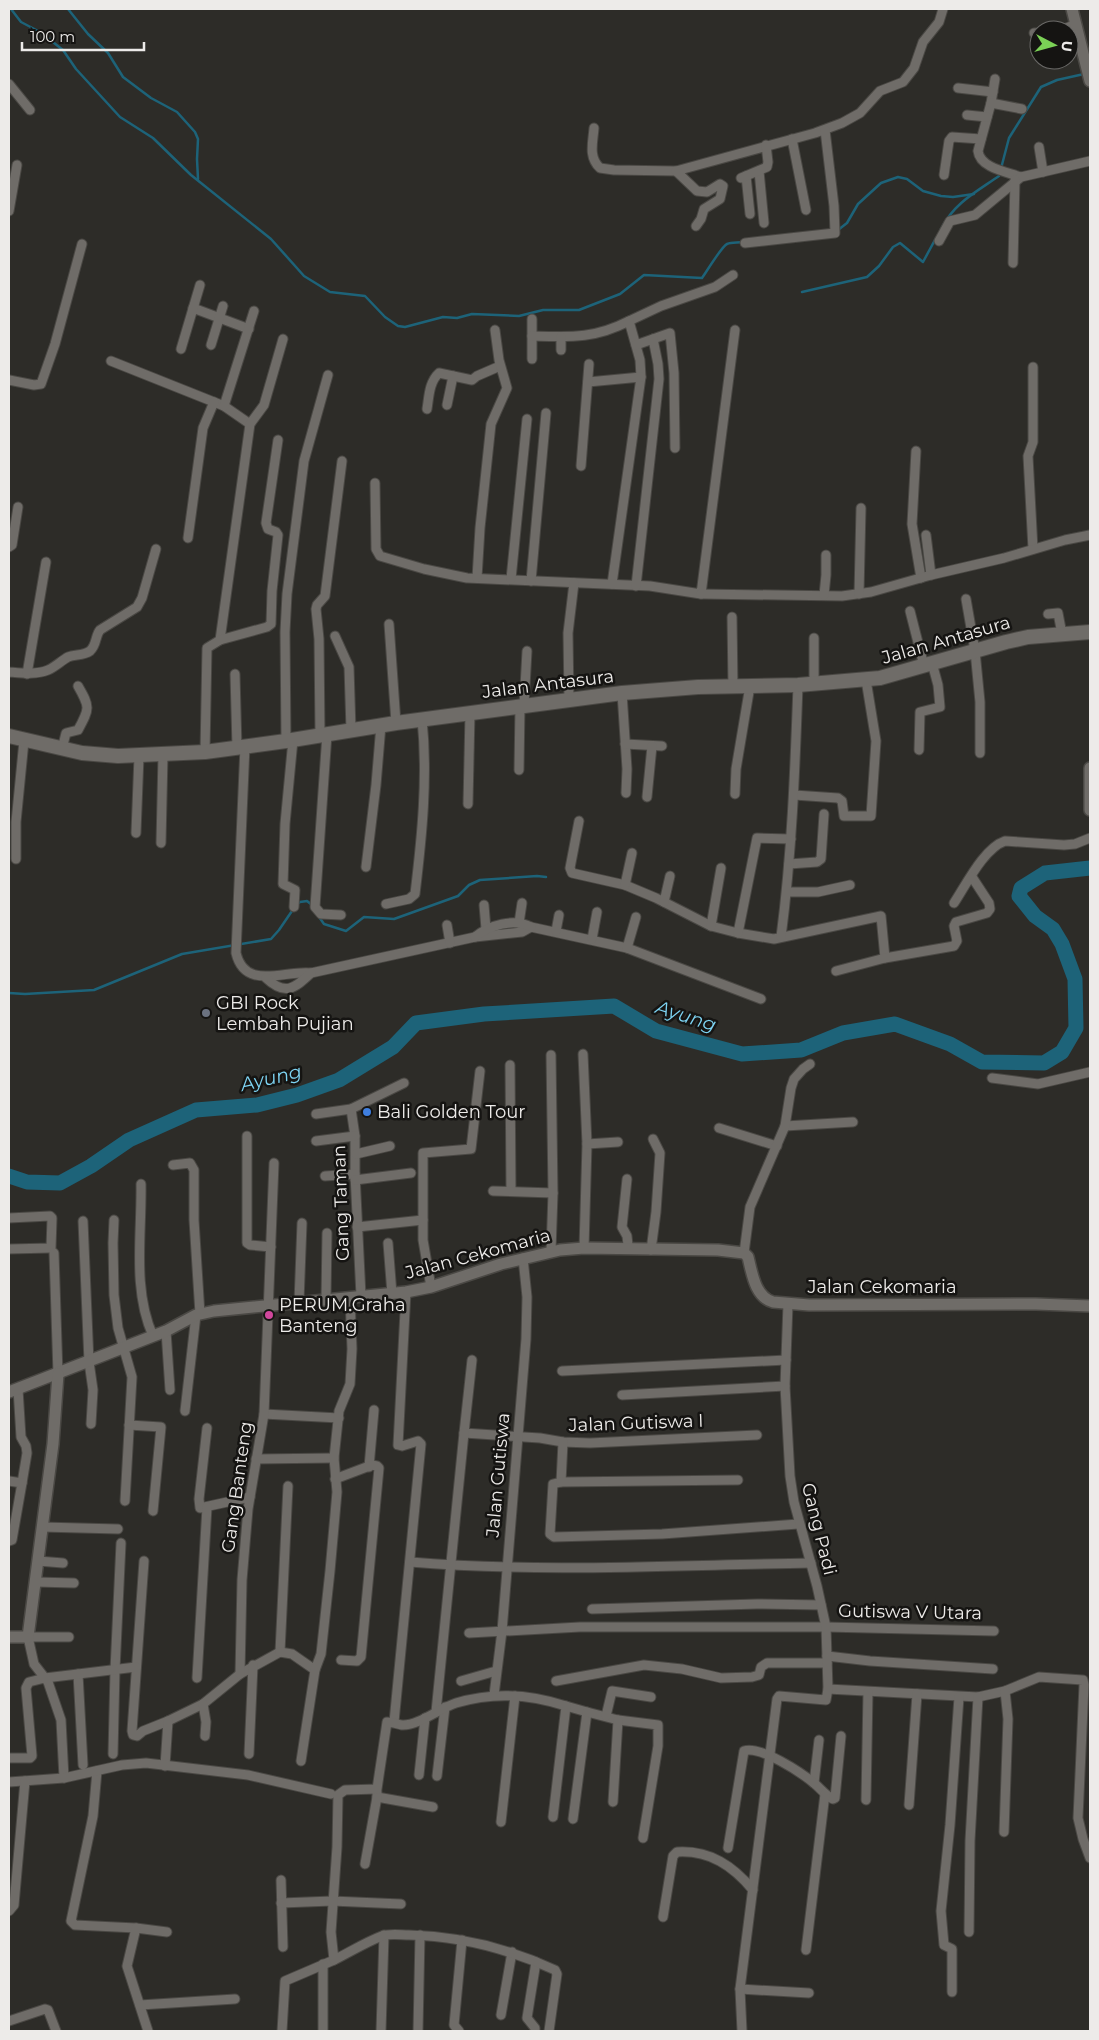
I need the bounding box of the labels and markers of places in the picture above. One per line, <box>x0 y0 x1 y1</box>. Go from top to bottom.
place label: GBI Rock Lembah Pujian <box>216 992 354 1035</box>
marker: GBI Rock Lembah Pujian <box>200 1007 212 1019</box>
place label: Bali Golden Tour <box>377 1101 526 1123</box>
marker: Bali Golden Tour <box>361 1106 373 1118</box>
place label: PERUM.Graha Banteng <box>279 1294 406 1337</box>
marker: PERUM.Graha Banteng <box>263 1309 275 1321</box>

